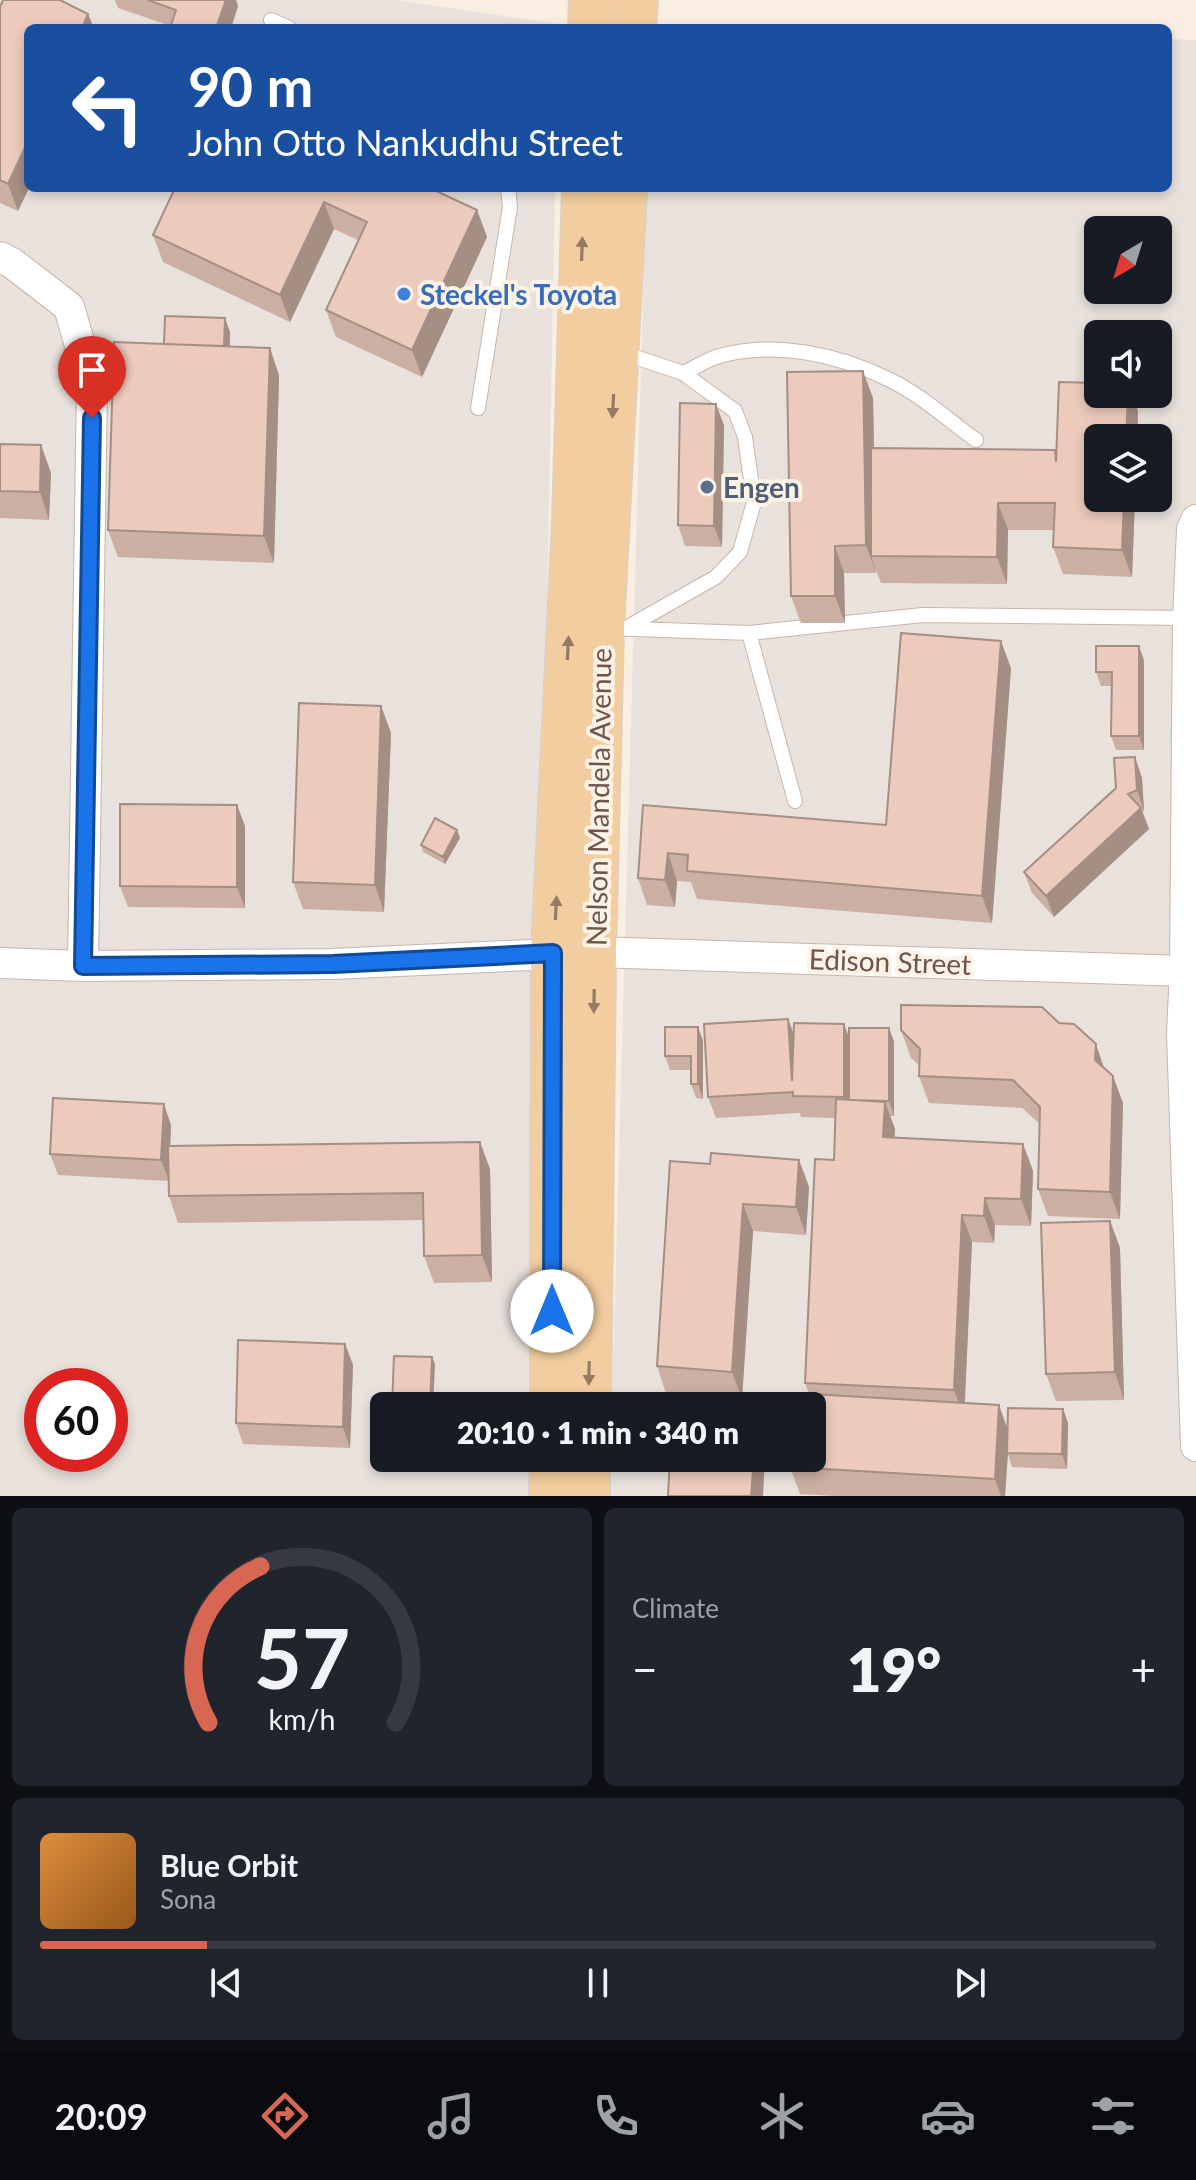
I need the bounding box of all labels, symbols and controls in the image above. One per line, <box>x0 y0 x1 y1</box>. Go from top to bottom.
text: 90 m <box>188 52 313 119</box>
icon: left <box>56 56 160 160</box>
text: John Otto Nankudhu Street <box>188 120 623 164</box>
north arrow <box>1084 216 1172 304</box>
map controls <box>1084 216 1172 512</box>
one-way arrow <box>576 236 589 261</box>
place label: Steckel's Toyota <box>420 277 617 311</box>
marker: Steckel's Toyota <box>395 285 413 303</box>
button: sound <box>1084 320 1172 408</box>
pin <box>58 336 126 418</box>
icon: arrive <box>70 348 114 392</box>
one-way arrow <box>606 394 619 419</box>
button: layers <box>1084 424 1172 512</box>
place label: Engen <box>723 470 800 504</box>
marker: Engen <box>698 478 716 496</box>
one-way arrow <box>562 635 575 660</box>
street label: Nelson Mandela Avenue <box>578 648 618 946</box>
one-way arrow <box>549 895 562 920</box>
street label: Edison Street <box>808 941 972 981</box>
one-way arrow <box>588 989 600 1014</box>
position arrow <box>510 1269 594 1353</box>
one-way arrow <box>583 1361 596 1386</box>
speed limit sign: 60 <box>24 1368 128 1472</box>
text: 20:10 · 1 min · 340 m <box>457 1414 739 1450</box>
text: Climate <box>632 1592 719 1624</box>
text: 57 <box>254 1607 350 1707</box>
text: 19° <box>847 1633 941 1705</box>
text: − <box>632 1643 658 1695</box>
text: + <box>1130 1643 1156 1695</box>
text: km/h <box>269 1702 335 1736</box>
text: Blue Orbit <box>160 1847 298 1883</box>
text: Sona <box>160 1883 216 1915</box>
icon: previous <box>204 1961 248 2005</box>
icon: pause <box>576 1961 620 2005</box>
icon: next <box>948 1961 992 2005</box>
icon: directions <box>257 2088 313 2144</box>
icon: music <box>423 2088 479 2144</box>
icon: phone <box>588 2088 644 2144</box>
icon: climate <box>754 2088 810 2144</box>
icon: car <box>920 2088 976 2144</box>
icon: filters <box>1085 2088 1141 2144</box>
text: 20:09 <box>55 2094 148 2138</box>

